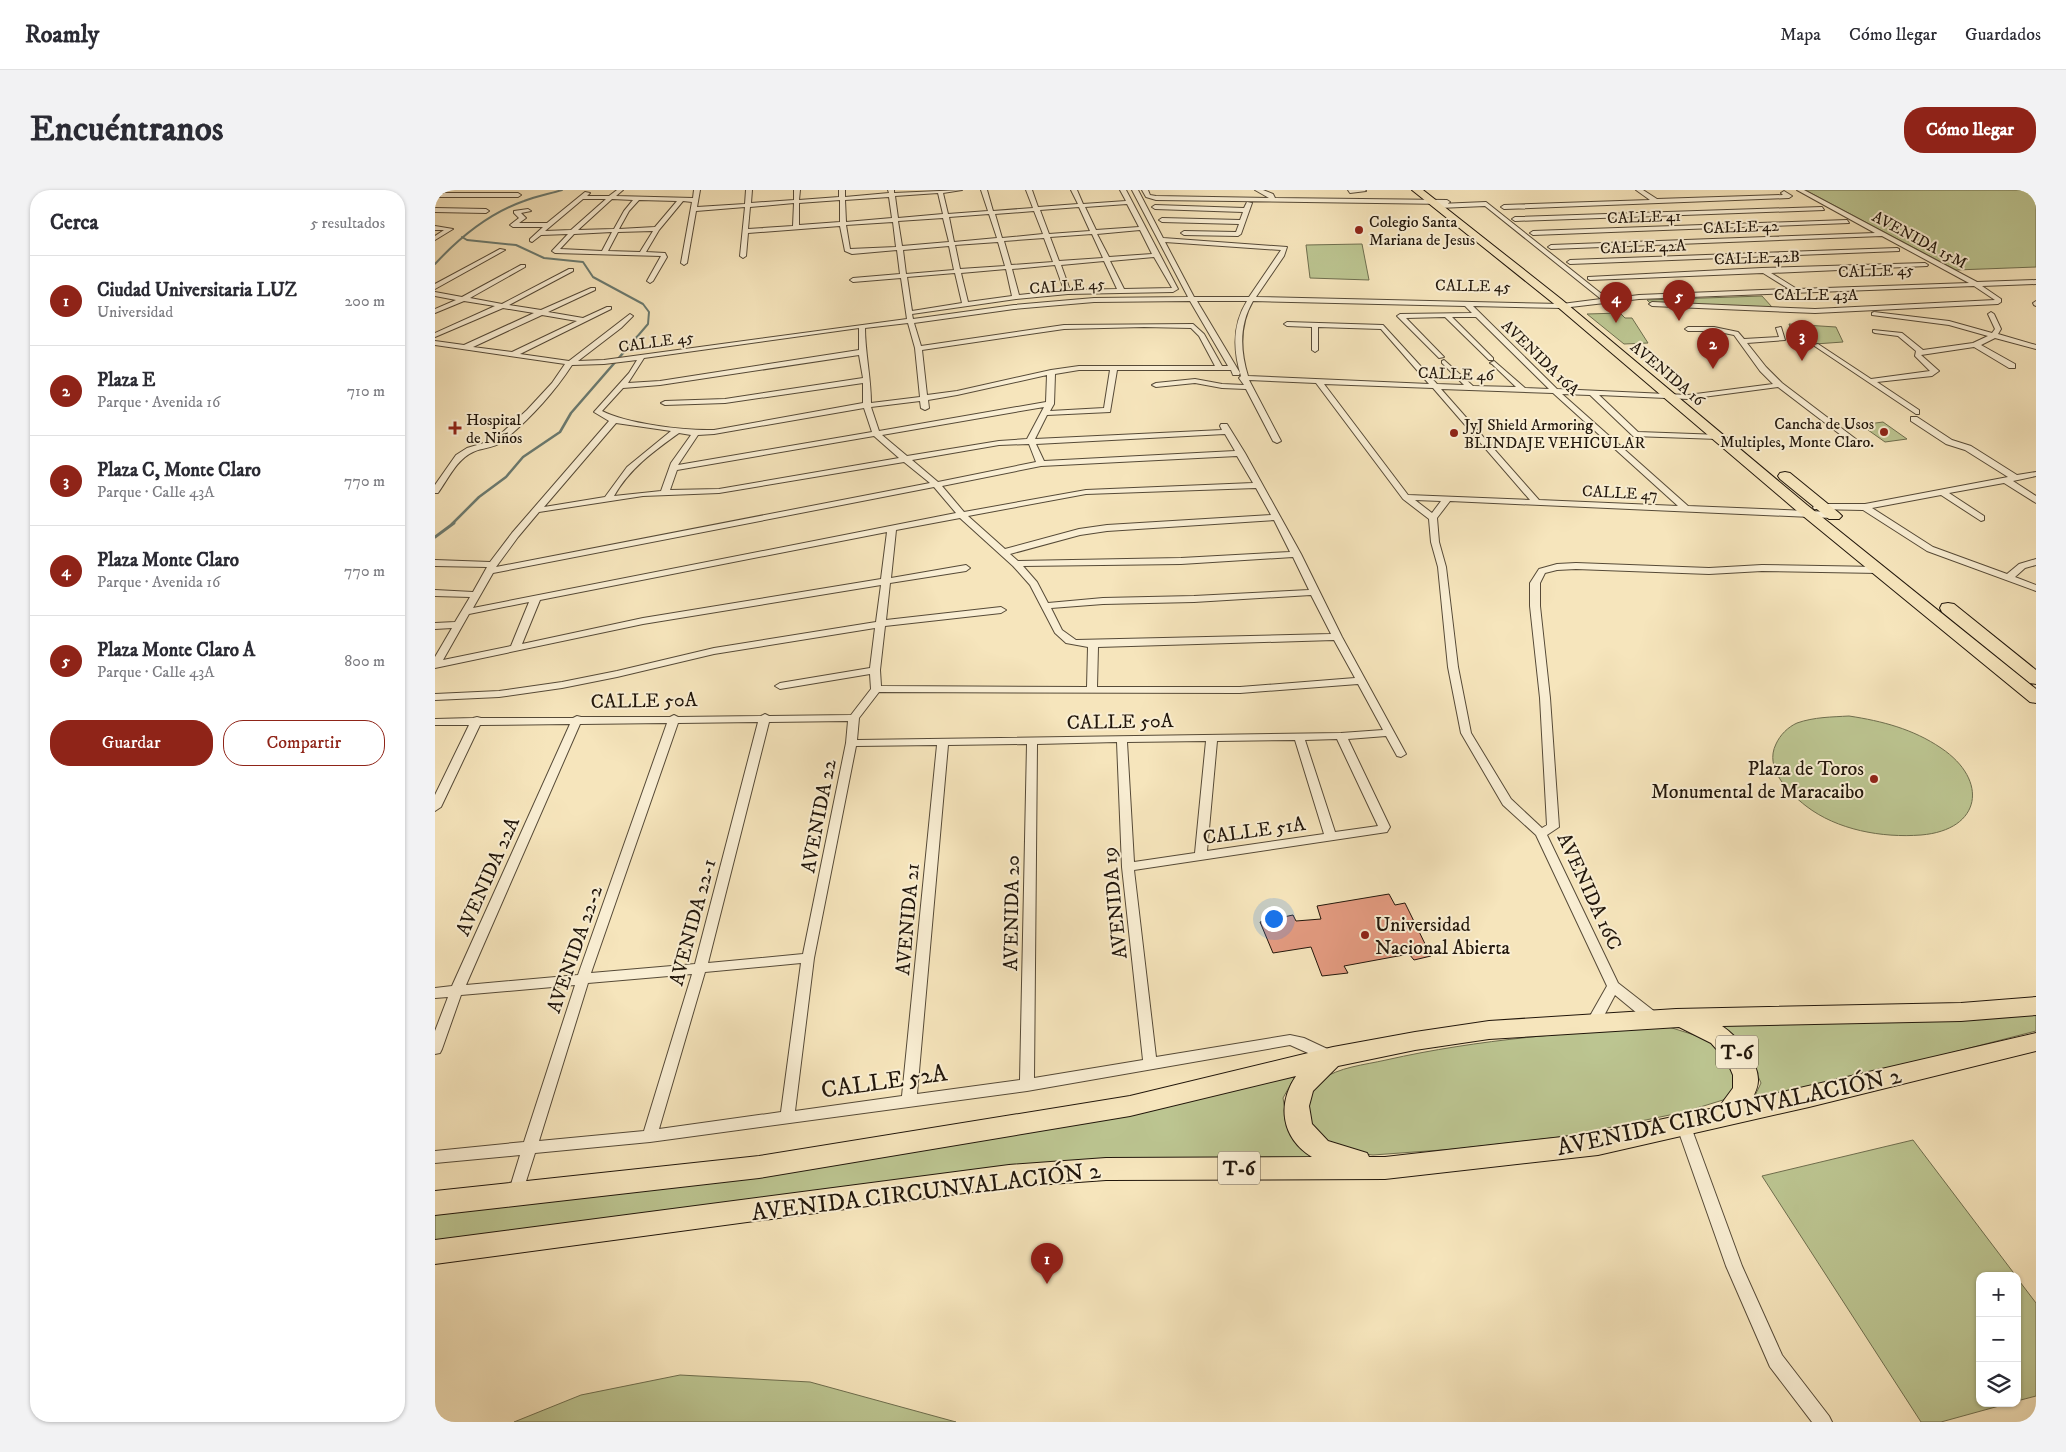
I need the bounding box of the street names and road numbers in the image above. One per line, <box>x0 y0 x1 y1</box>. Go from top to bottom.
street label: CALLE 41 <box>1607 206 1681 228</box>
street label: AVENIDA 15M <box>1869 206 1970 273</box>
street label: CALLE 42 <box>1703 216 1779 238</box>
street label: CALLE 42A <box>1600 235 1687 258</box>
street label: CALLE 42B <box>1714 247 1800 269</box>
street label: CALLE 45 <box>1838 260 1914 282</box>
street label: CALLE 45 <box>1029 273 1106 299</box>
street label: CALLE 45 <box>1435 275 1511 297</box>
street label: CALLE 43A <box>1774 285 1859 305</box>
street label: AVENIDA 16A <box>1497 316 1584 400</box>
street label: CALLE 45 <box>617 327 695 357</box>
street label: AVENIDA 16 <box>1626 337 1709 411</box>
street label: CALLE 46 <box>1418 363 1495 385</box>
street label: CALLE 47 <box>1582 481 1658 505</box>
street label: CALLE 50A <box>590 688 698 715</box>
street label: CALLE 50A <box>1066 709 1174 736</box>
street label: AVENIDA 22 <box>796 757 843 875</box>
street label: CALLE 51A <box>1201 812 1307 851</box>
street label: AVENIDA 22A <box>451 813 526 940</box>
street label: AVENIDA 16C <box>1551 829 1627 954</box>
street label: AVENIDA 19 <box>1097 846 1134 960</box>
street label: AVENIDA 20 <box>999 855 1026 971</box>
street label: AVENIDA 22-1 <box>664 856 722 989</box>
street label: AVENIDA 21 <box>891 862 926 976</box>
street label: AVENIDA 22-2 <box>542 882 609 1016</box>
road number: T-6 <box>1716 1036 1758 1069</box>
street label: CALLE 52A <box>819 1058 950 1106</box>
street label: AVENIDA CIRCUNVALACIÓN 2 <box>1554 1060 1904 1163</box>
road number: T-6 <box>1218 1151 1260 1184</box>
street label: AVENIDA CIRCUNVALACIÓN 2 <box>750 1155 1103 1228</box>

